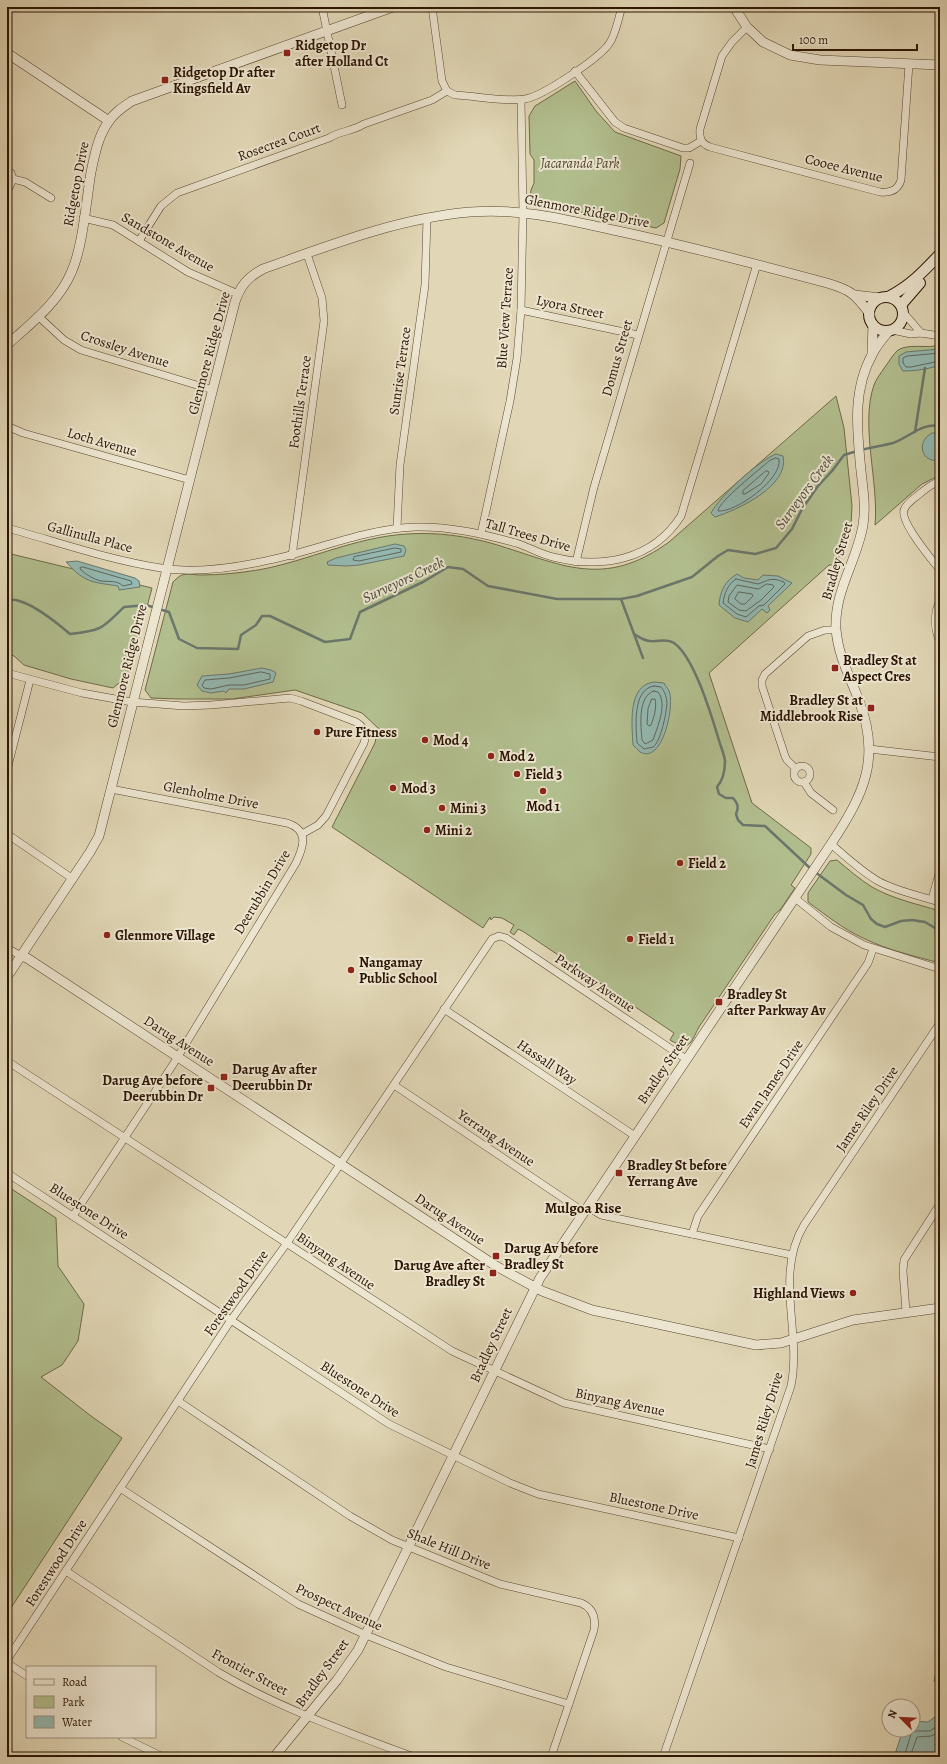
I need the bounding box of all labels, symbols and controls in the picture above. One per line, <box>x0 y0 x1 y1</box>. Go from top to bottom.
scale bar <box>793 26 917 52</box>
text: 100 m <box>799 32 828 48</box>
place label: Ridgetop Dr after Holland Ct <box>295 36 389 71</box>
marker: Ridgetop Dr after Holland Ct <box>282 48 292 58</box>
place label: Ridgetop Dr after Kingsfield Av <box>173 63 275 98</box>
marker: Ridgetop Dr after Kingsfield Av <box>160 75 170 85</box>
street label: Rosecrea Court <box>235 118 323 166</box>
street label: Ridgetop Drive <box>58 140 94 228</box>
street label: Cooee Avenue <box>803 149 885 187</box>
park label: Jacaranda Park <box>539 154 620 173</box>
street label: Glenmore Ridge Drive <box>523 190 651 232</box>
street label: Sandstone Avenue <box>118 208 218 276</box>
street label: Blue View Terrace <box>492 267 518 369</box>
street label: Glenmore Ridge Drive <box>183 289 235 417</box>
street label: Lyora Street <box>534 291 606 324</box>
street label: Domus Street <box>597 317 637 399</box>
street label: Crossley Avenue <box>78 326 172 372</box>
street label: Sunrise Terrace <box>384 326 416 416</box>
street label: Foothills Terrace <box>284 354 316 450</box>
street label: Loch Avenue <box>65 423 139 461</box>
water label: Surveyors Creek <box>770 450 838 534</box>
street label: Tall Trees Drive <box>483 514 573 556</box>
street label: Gallinulla Place <box>45 516 135 558</box>
street label: Bradley Street <box>817 519 857 602</box>
water label: Surveyors Creek <box>359 552 448 608</box>
street label: Glenmore Ridge Drive <box>102 602 152 730</box>
place label: Bradley St at Aspect Cres <box>842 651 917 686</box>
marker: Bradley St at Aspect Cres <box>830 663 840 673</box>
place label: Bradley St at Middlebrook Rise <box>760 691 864 726</box>
marker: Bradley St at Middlebrook Rise <box>866 703 876 713</box>
place label: Pure Fitness <box>325 723 397 742</box>
marker: Pure Fitness <box>312 727 322 737</box>
place label: Mod 4 <box>433 731 469 750</box>
marker: Mod 4 <box>420 735 430 745</box>
place label: Mod 2 <box>499 747 535 766</box>
marker: Mod 2 <box>486 751 496 761</box>
place label: Field 3 <box>525 765 562 784</box>
marker: Field 3 <box>512 769 522 779</box>
street label: Glenholme Drive <box>162 776 260 814</box>
place label: Mod 3 <box>401 779 436 798</box>
marker: Mod 3 <box>388 783 398 793</box>
marker: Mod 1 <box>538 786 548 796</box>
place label: Mod 1 <box>526 797 560 816</box>
place label: Mini 3 <box>450 799 486 818</box>
marker: Mini 3 <box>437 803 447 813</box>
place label: Mini 2 <box>435 821 472 840</box>
marker: Mini 2 <box>422 825 432 835</box>
street label: Deerubbin Drive <box>229 846 295 938</box>
place label: Field 2 <box>688 854 726 873</box>
marker: Field 2 <box>675 858 685 868</box>
place label: Glenmore Village <box>115 926 216 945</box>
marker: Glenmore Village <box>102 930 112 940</box>
place label: Field 1 <box>638 930 674 949</box>
marker: Field 1 <box>625 934 635 944</box>
street label: Parkway Avenue <box>551 949 639 1017</box>
place label: Nangamay Public School <box>359 953 437 988</box>
marker: Nangamay Public School <box>346 965 356 975</box>
place label: Bradley St after Parkway Av <box>727 985 826 1020</box>
marker: Bradley St after Parkway Av <box>714 997 724 1007</box>
street label: Darug Avenue <box>140 1011 218 1071</box>
street label: Bradley Street <box>633 1030 694 1108</box>
street label: Hassall Way <box>513 1035 581 1089</box>
street label: Ewan James Drive <box>734 1036 808 1132</box>
place label: Darug Av after Deerubbin Dr <box>232 1060 317 1095</box>
street label: James Riley Drive <box>831 1062 903 1156</box>
place label: Darug Ave before Deerubbin Dr <box>102 1071 204 1106</box>
marker: Darug Av after Deerubbin Dr <box>219 1072 229 1082</box>
marker: Darug Ave before Deerubbin Dr <box>206 1083 216 1093</box>
street label: Yerrang Avenue <box>453 1105 538 1171</box>
place label: Bradley St before Yerrang Ave <box>626 1156 727 1191</box>
marker: Bradley St before Yerrang Ave <box>614 1168 624 1178</box>
street label: Bluestone Drive <box>46 1178 132 1244</box>
street label: Darug Avenue <box>411 1189 489 1249</box>
district label: Mulgoa Rise <box>545 1198 621 1218</box>
street label: Binyang Avenue <box>293 1228 379 1294</box>
place label: Darug Av before Bradley St <box>504 1239 599 1274</box>
street label: Forestwood Drive <box>199 1246 273 1340</box>
marker: Darug Av before Bradley St <box>491 1251 501 1261</box>
place label: Darug Ave after Bradley St <box>394 1256 485 1291</box>
marker: Darug Ave after Bradley St <box>488 1268 498 1278</box>
place label: Highland Views <box>753 1284 845 1303</box>
marker: Highland Views <box>848 1288 858 1298</box>
street label: Bradley Street <box>465 1304 517 1386</box>
street label: Bluestone Drive <box>317 1356 403 1422</box>
street label: James Riley Drive <box>740 1370 788 1470</box>
street label: Binyang Avenue <box>573 1383 667 1421</box>
street label: Bluestone Drive <box>608 1487 700 1525</box>
street label: Forestwood Drive <box>21 1516 91 1610</box>
street label: Shale Hill Drive <box>404 1523 494 1575</box>
street label: Prospect Avenue <box>292 1579 386 1635</box>
street label: Bradley Street <box>291 1635 354 1711</box>
street label: Frontier Street <box>208 1644 292 1700</box>
legend <box>26 1666 156 1738</box>
text: Road <box>62 1674 88 1690</box>
text: Park <box>62 1694 85 1710</box>
north arrow <box>881 1698 921 1738</box>
text: N <box>884 1707 901 1721</box>
text: Water <box>61 1714 92 1730</box>

